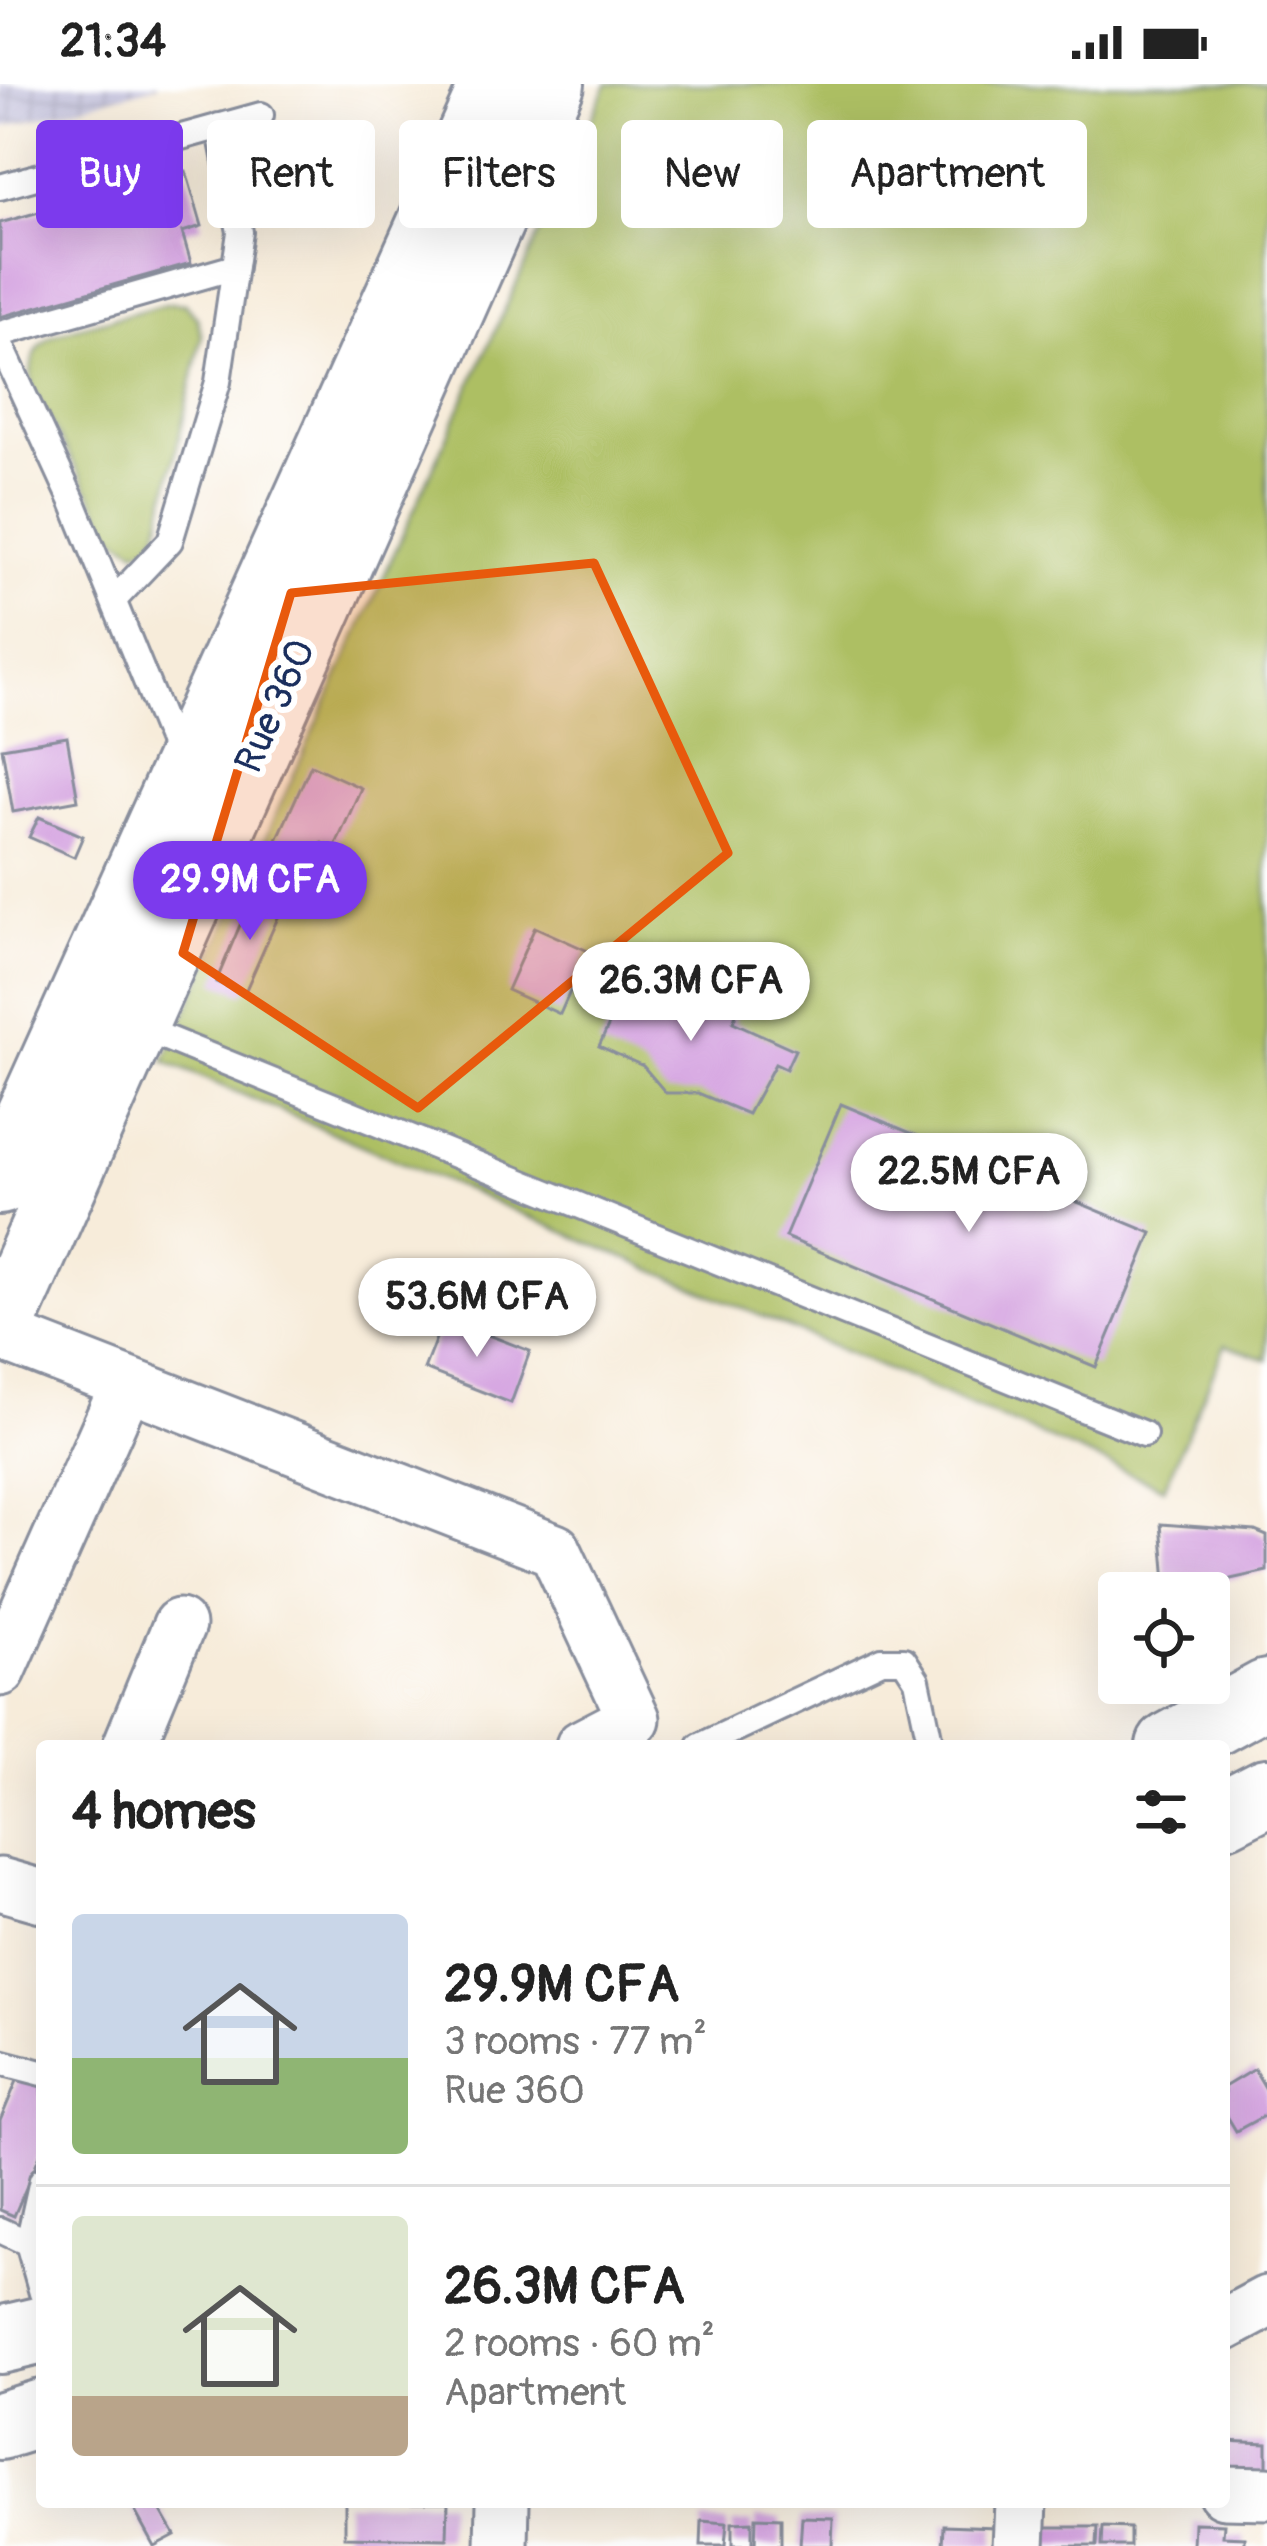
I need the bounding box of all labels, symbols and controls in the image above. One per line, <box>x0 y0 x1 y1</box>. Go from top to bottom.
text: 21:34 <box>60 14 166 70</box>
chip: Buy <box>36 120 183 228</box>
chip: Rent <box>207 120 375 228</box>
chip: Filters <box>399 120 597 228</box>
chip: New <box>621 120 783 228</box>
chip: Apartment <box>807 120 1087 228</box>
street label: Rue 360 <box>224 632 326 780</box>
pin: 29.9M CFA <box>113 841 387 943</box>
text: 29.9M CFA <box>160 855 340 904</box>
pin: 26.3M CFA <box>554 942 828 1044</box>
text: 26.3M CFA <box>599 956 783 1005</box>
pin: 22.5M CFA <box>832 1133 1106 1235</box>
text: 22.5M CFA <box>878 1147 1060 1196</box>
pin: 53.6M CFA <box>340 1258 614 1360</box>
text: 53.6M CFA <box>385 1272 569 1321</box>
map controls <box>1098 1572 1230 1704</box>
button: locate <box>1098 1572 1230 1704</box>
icon: filters <box>1128 1779 1194 1845</box>
text: 4 homes <box>72 1780 256 1844</box>
text: 29.9M CFA <box>444 1953 679 2017</box>
icon: home <box>168 1962 312 2106</box>
text: 3 rooms · 77 m² <box>444 2017 707 2066</box>
text: Rue 360 <box>444 2066 585 2115</box>
text: 26.3M CFA <box>444 2255 685 2319</box>
icon: home <box>168 2264 312 2408</box>
text: 2 rooms · 60 m² <box>444 2319 715 2368</box>
text: Apartment <box>444 2368 626 2417</box>

